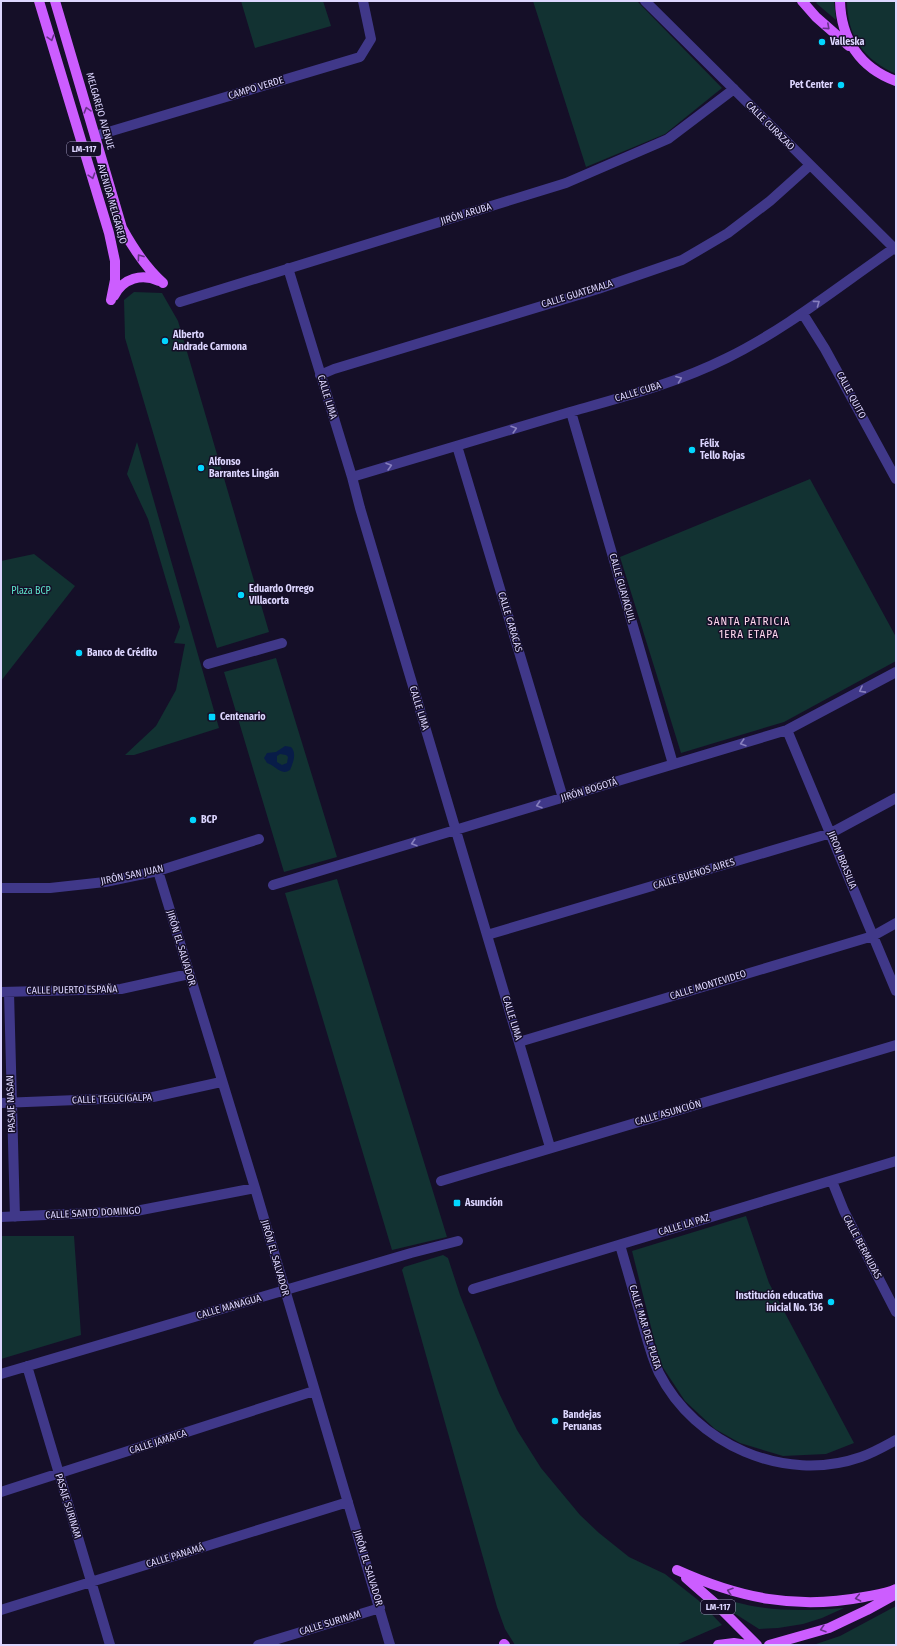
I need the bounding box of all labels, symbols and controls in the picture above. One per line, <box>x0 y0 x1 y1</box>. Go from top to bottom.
one-way arrow <box>823 22 830 29</box>
one-way arrow <box>46 35 55 42</box>
place label: Valleska <box>829 36 865 48</box>
marker: Valleska <box>817 37 827 47</box>
street label: MELGAREJO AVENUE <box>83 71 117 151</box>
street label: CAMPO VERDE <box>227 74 285 102</box>
place label: Pet Center <box>790 79 833 91</box>
marker: Pet Center <box>836 80 846 90</box>
street label: CALLE CURAZAO <box>743 99 797 153</box>
one-way arrow <box>83 106 92 113</box>
road number: LM-117 <box>67 142 101 156</box>
street label: AVENIDA MELGAREJO <box>95 163 129 245</box>
one-way arrow <box>87 173 96 180</box>
street label: JIRÓN ARUBA <box>438 198 494 227</box>
one-way arrow <box>138 255 145 262</box>
street label: CALLE GUATEMALA <box>540 277 615 311</box>
one-way arrow <box>813 301 820 308</box>
place label: Alberto Andrade Carmona <box>172 329 247 353</box>
marker: Alberto Andrade Carmona <box>160 336 170 346</box>
street label: CALLE QUITO <box>834 369 868 421</box>
street label: CALLE LIMA <box>315 373 340 421</box>
one-way arrow <box>675 375 682 383</box>
street label: CALLE CUBA <box>613 379 663 405</box>
one-way arrow <box>510 425 517 434</box>
place label: Félix Tello Rojas <box>700 437 746 462</box>
marker: Félix Tello Rojas <box>687 445 697 455</box>
place label: Alfonso Barrantes Lingán <box>208 456 279 480</box>
one-way arrow <box>386 462 393 471</box>
marker: Alfonso Barrantes Lingán <box>196 463 206 473</box>
street label: CALLE GUAYAQUIL <box>606 552 638 625</box>
place label: Eduardo Orrego VIllacorta <box>248 583 315 607</box>
park label: Plaza BCP <box>11 585 51 597</box>
marker: Eduardo Orrego VIllacorta <box>236 590 246 600</box>
street label: CALLE CARACAS <box>495 590 525 654</box>
district label: SANTA PATRICIA 1ERA ETAPA <box>707 615 791 641</box>
place label: Banco de Crédito <box>87 646 158 659</box>
marker: Banco de Crédito <box>74 648 84 658</box>
street label: CALLE LIMA <box>407 684 432 732</box>
one-way arrow <box>858 686 866 693</box>
place label: Centenario <box>220 711 266 723</box>
marker: Centenario <box>207 712 217 722</box>
one-way arrow <box>740 738 747 747</box>
street label: JIRÓN BOGOTÁ <box>559 774 619 804</box>
one-way arrow <box>535 800 542 809</box>
place label: BCP <box>201 814 218 826</box>
marker: BCP <box>188 815 198 825</box>
street label: JIRON BRASILIA <box>825 829 859 891</box>
one-way arrow <box>411 838 418 847</box>
street label: CALLE BUENOS AIRES <box>652 856 736 892</box>
street label: JIRÓN SAN JUAN <box>99 861 164 888</box>
street label: JIRÓN EL SALVADOR <box>164 908 200 988</box>
street label: CALLE MONTEVIDEO <box>668 968 748 1002</box>
street label: CALLE PUERTO ESPAÑA <box>26 982 118 997</box>
street label: CALLE LIMA <box>500 994 525 1042</box>
street label: PASAJE NASAN <box>4 1075 18 1133</box>
street label: CALLE TEGUCIGALPA <box>72 1092 153 1106</box>
street label: CALLE ASUNCIÓN <box>633 1096 703 1128</box>
place label: Asunción <box>464 1196 503 1209</box>
marker: Asunción <box>452 1198 462 1208</box>
street label: CALLE SANTO DOMINGO <box>45 1205 141 1221</box>
street label: CALLE LA PAZ <box>657 1211 711 1238</box>
street label: CALLE BERMUDAS <box>840 1213 884 1281</box>
street label: JIRÓN EL SALVADOR <box>258 1218 294 1298</box>
street label: CALLE MAR DEL PLATA <box>626 1283 664 1371</box>
place label: Institución educativa inicial No. 136 <box>736 1289 823 1314</box>
street label: CALLE MANAGUA <box>195 1292 263 1322</box>
marker: Institución educativa inicial No. 136 <box>826 1297 836 1307</box>
place label: Bandejas Peruanas <box>563 1409 602 1433</box>
marker: Bandejas Peruanas <box>550 1416 560 1426</box>
street label: CALLE JAMAICA <box>128 1427 189 1457</box>
street label: PASAJE SURINAM <box>52 1472 84 1540</box>
street label: JIRÓN EL SALVADOR <box>351 1528 387 1608</box>
street label: CALLE PANAMÁ <box>144 1539 206 1570</box>
one-way arrow <box>726 1587 733 1596</box>
one-way arrow <box>855 1593 861 1601</box>
road number: LM-117 <box>701 1600 735 1614</box>
street label: CALLE SURINAM <box>298 1608 362 1638</box>
one-way arrow <box>820 1624 827 1633</box>

